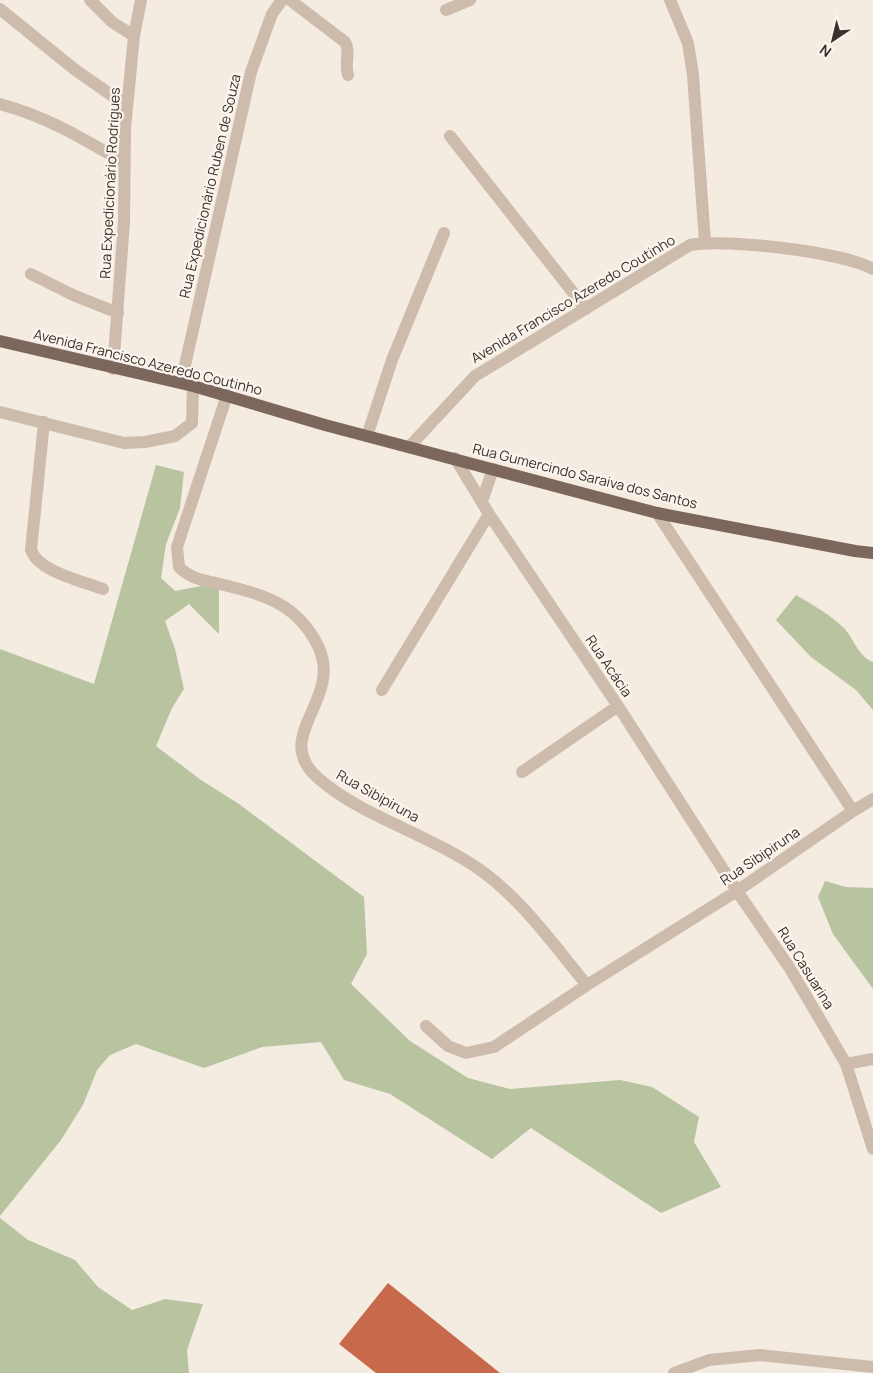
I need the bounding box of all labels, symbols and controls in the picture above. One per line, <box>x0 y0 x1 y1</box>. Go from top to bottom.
north arrow <box>808 15 858 65</box>
text: N <box>816 40 835 62</box>
street label: Rua Expedicionário Ruben de Souza <box>174 72 245 300</box>
street label: Rua Expedicionário Rodrigues <box>95 87 124 279</box>
street label: Avenida Francisco Azeredo Coutinho <box>467 230 678 367</box>
street label: Avenida Francisco Azeredo Coutinho <box>32 324 264 399</box>
street label: Rua Gumercindo Saraiva dos Santos <box>471 438 700 513</box>
street label: Rua Acácia <box>582 631 637 700</box>
street label: Rua Sibipiruna <box>333 765 423 826</box>
street label: Rua Sibipiruna <box>716 822 803 889</box>
street label: Rua Casuarina <box>774 923 839 1012</box>

